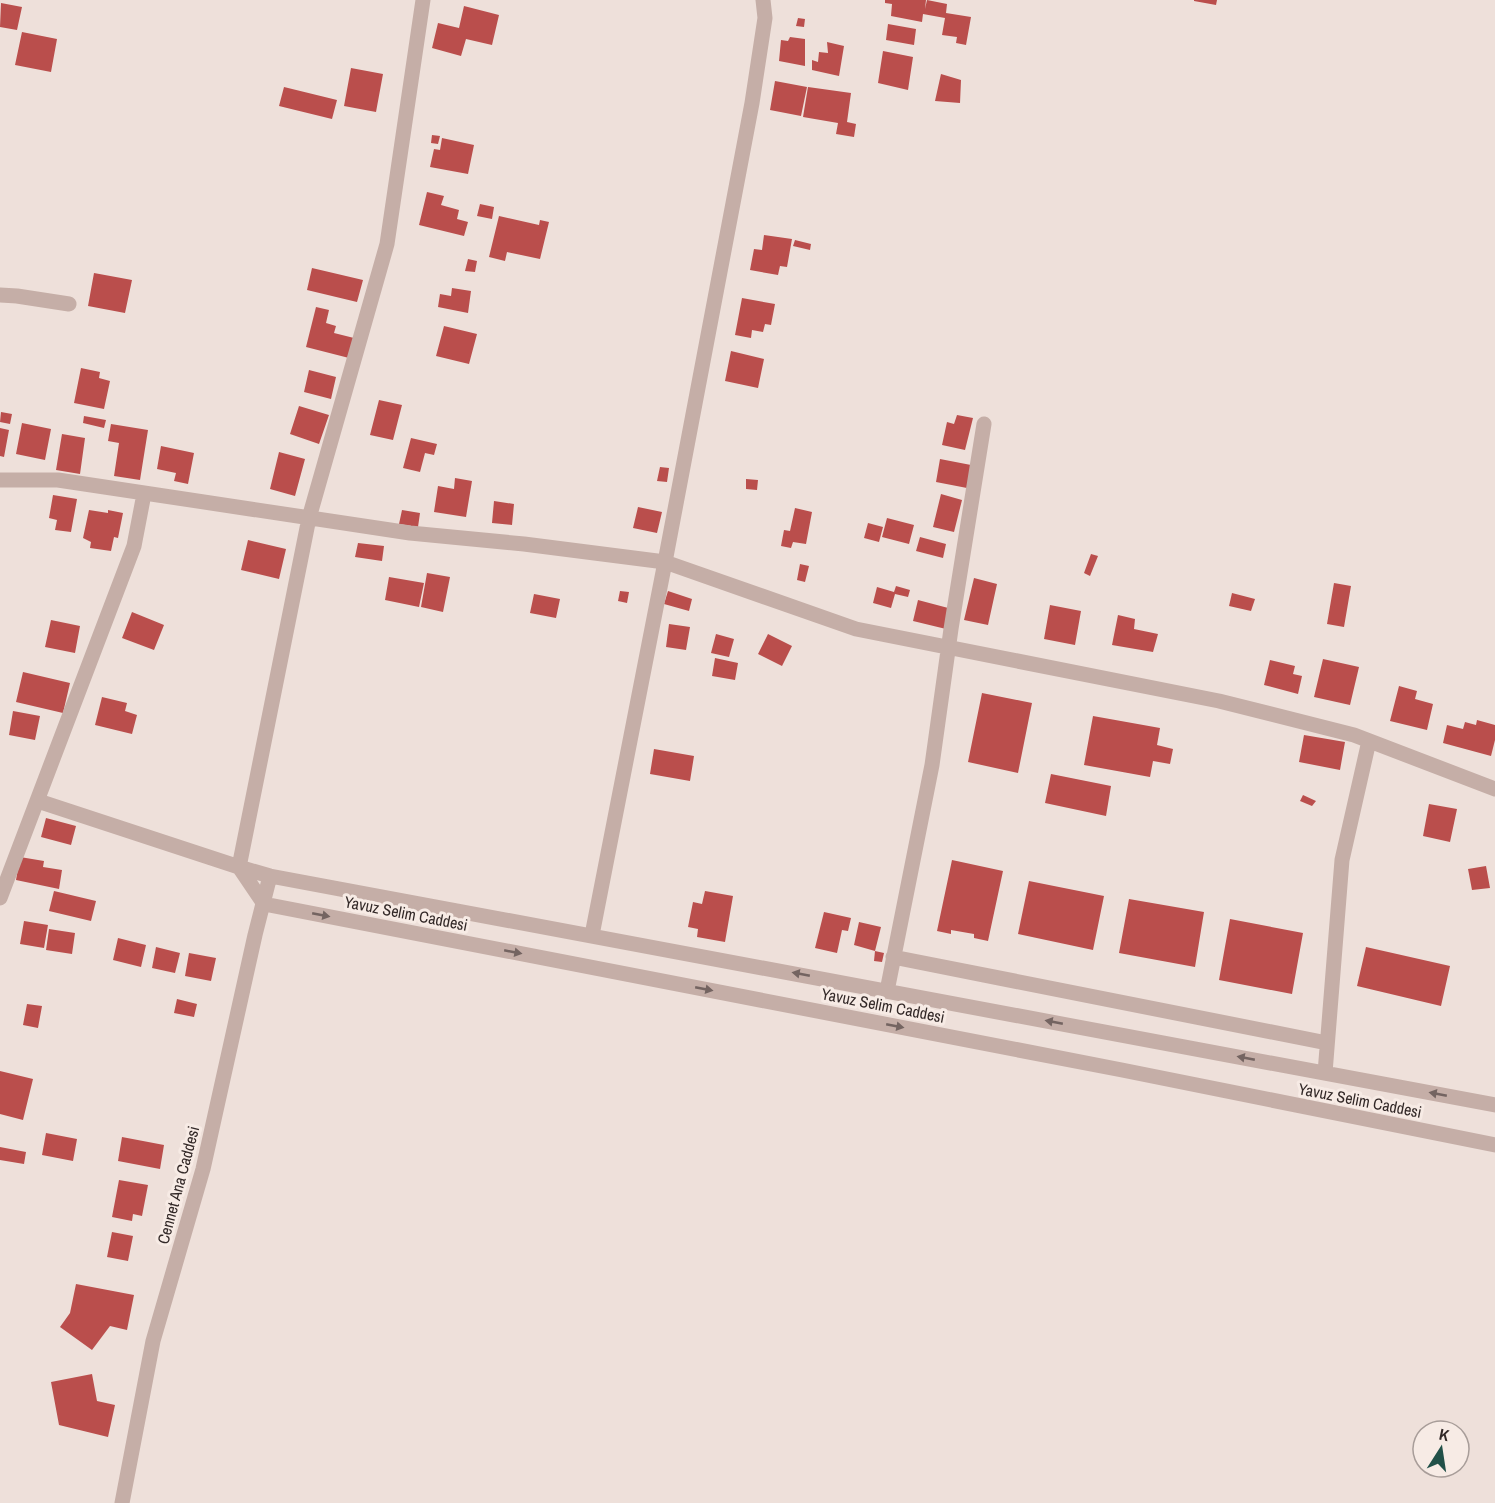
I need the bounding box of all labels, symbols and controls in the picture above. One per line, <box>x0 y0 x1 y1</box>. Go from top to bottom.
street label: Yavuz Selim Caddesi <box>342 890 470 936</box>
one-way arrow <box>312 911 331 920</box>
one-way arrow <box>503 948 522 957</box>
one-way arrow <box>791 969 810 978</box>
street label: Yavuz Selim Caddesi <box>819 982 947 1028</box>
one-way arrow <box>695 985 714 994</box>
one-way arrow <box>1045 1017 1064 1026</box>
one-way arrow <box>886 1022 905 1031</box>
one-way arrow <box>1236 1053 1255 1062</box>
street label: Yavuz Selim Caddesi <box>1296 1077 1424 1123</box>
one-way arrow <box>1428 1089 1447 1098</box>
street label: Cennet Ana Caddesi <box>152 1124 204 1246</box>
north arrow <box>1411 1419 1471 1479</box>
text: K <box>1437 1423 1452 1446</box>

